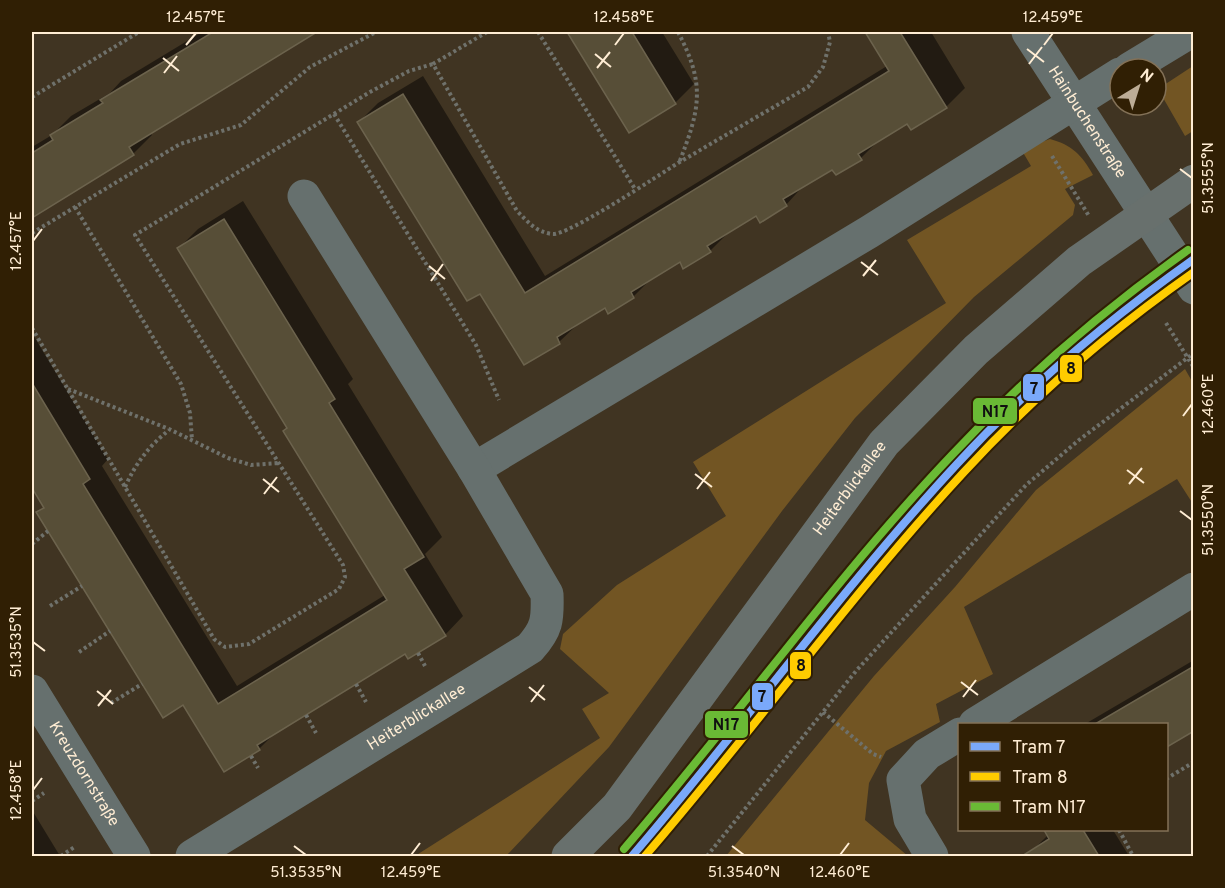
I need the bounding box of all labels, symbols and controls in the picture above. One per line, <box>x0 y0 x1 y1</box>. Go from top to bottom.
text: 12.457°E <box>166 9 226 28</box>
text: 12.458°E <box>593 9 655 28</box>
text: 12.459°E <box>1023 9 1083 28</box>
north arrow <box>1108 57 1168 117</box>
street label: Hainbuchenstraße <box>1043 63 1130 183</box>
text: N <box>1135 65 1157 88</box>
text: 51.3555°N <box>1200 142 1219 214</box>
text: 12.457°E <box>8 211 27 271</box>
line badge: 8 <box>1059 354 1083 383</box>
text: 8 <box>1066 360 1076 380</box>
line badge: 7 <box>1022 373 1045 402</box>
text: 12.460°E <box>1200 373 1219 435</box>
text: 7 <box>1030 380 1038 400</box>
line badge: N17 <box>972 397 1018 425</box>
text: N17 <box>982 403 1008 423</box>
street label: Heiterblickallee <box>809 437 892 540</box>
text: 51.3550°N <box>1200 484 1219 556</box>
text: 51.3535°N <box>8 606 27 678</box>
line badge: 8 <box>789 651 812 680</box>
text: 8 <box>796 657 806 677</box>
street label: Heiterblickallee <box>364 680 470 756</box>
line badge: 7 <box>751 682 774 711</box>
text: 7 <box>758 688 766 708</box>
line badge: N17 <box>704 710 749 739</box>
text: N17 <box>713 716 739 736</box>
street label: Kreuzdornstraße <box>44 718 123 830</box>
legend <box>958 723 1168 831</box>
text: Tram 7 <box>1012 737 1065 760</box>
text: 12.458°E <box>8 759 27 821</box>
text: Tram 8 <box>1012 767 1068 790</box>
text: Tram N17 <box>1012 797 1086 820</box>
text: 51.3535°N <box>270 864 342 883</box>
text: 12.459°E <box>381 864 441 883</box>
text: 51.3540°N <box>708 864 780 883</box>
text: 12.460°E <box>809 864 871 883</box>

